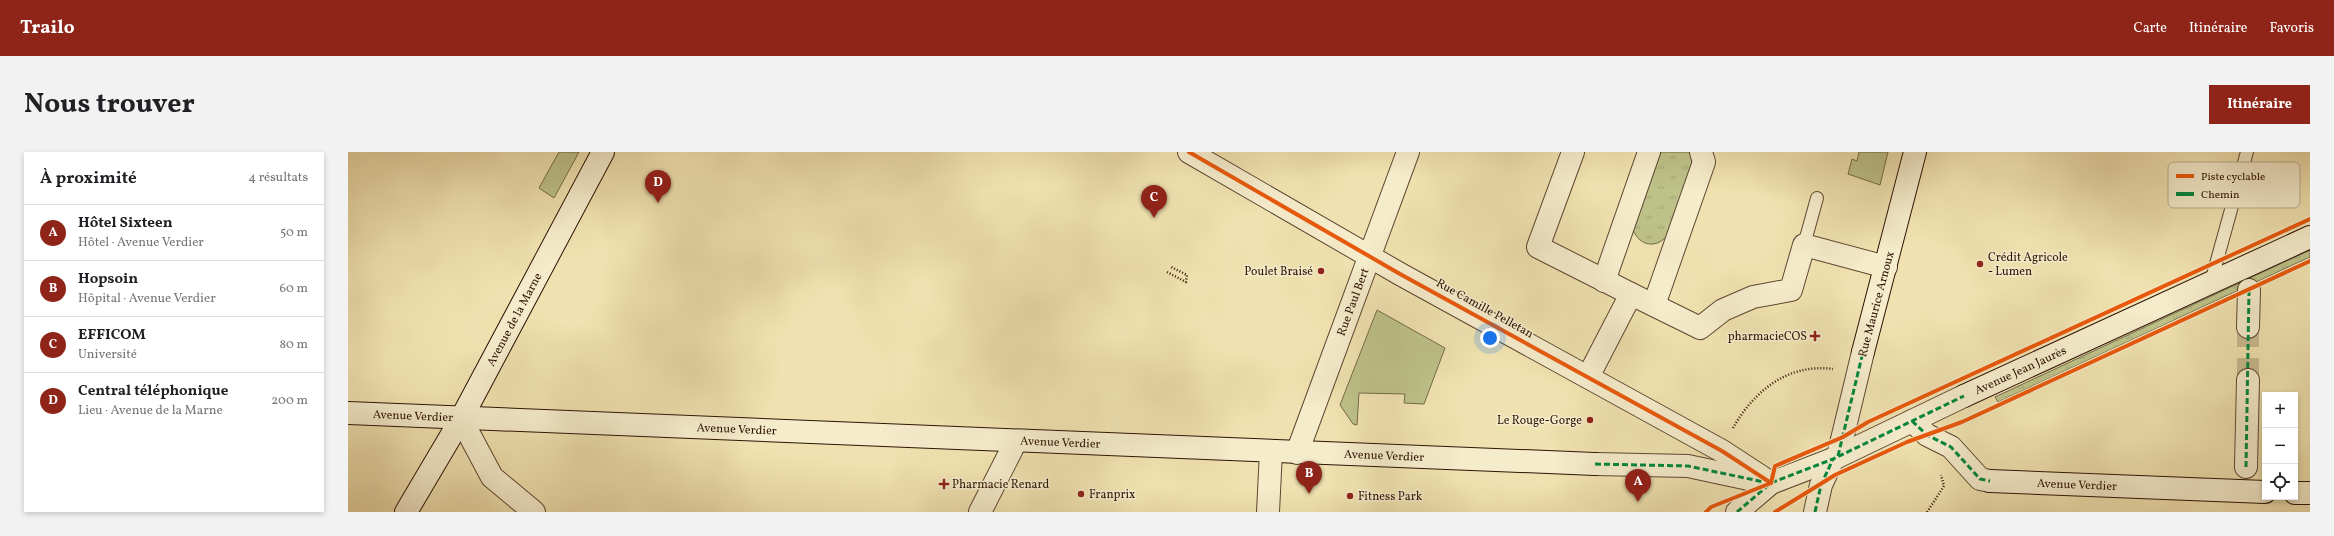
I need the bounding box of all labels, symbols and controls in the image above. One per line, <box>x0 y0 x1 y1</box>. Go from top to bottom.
text: Trailo <box>20 15 75 41</box>
text: Carte <box>2133 19 2167 38</box>
text: Itinéraire <box>2189 19 2248 38</box>
text: Favoris <box>2270 19 2314 38</box>
text: Nous trouver <box>24 85 195 124</box>
button: Itinéraire <box>2209 85 2310 124</box>
legend <box>2168 162 2300 208</box>
text: À proximité <box>40 167 137 190</box>
text: 4 résultats <box>248 169 308 187</box>
pin: D <box>645 170 671 203</box>
text: Piste cyclable <box>2201 170 2265 185</box>
pin: C <box>1141 185 1167 218</box>
text: Chemin <box>2201 188 2240 203</box>
text: Hôtel Sixteen <box>78 213 173 234</box>
text: A <box>48 224 58 242</box>
text: 50 m <box>280 224 308 242</box>
text: Hôtel · Avenue Verdier <box>78 234 204 252</box>
street label: Rue Maurice Arnoux <box>1855 249 1899 359</box>
place label: Crédit Agricole - Lumen <box>1988 250 2068 280</box>
marker: Crédit Agricole - Lumen <box>1975 259 1985 269</box>
place label: Poulet Braisé <box>1244 264 1313 280</box>
marker: Poulet Braisé <box>1316 266 1326 276</box>
street label: Rue Paul Bert <box>1334 266 1373 339</box>
text: Hopsoin <box>78 269 138 290</box>
street label: Avenue de la Marne <box>484 270 546 369</box>
street label: Rue Camille Pelletan <box>1433 275 1536 342</box>
text: B <box>49 280 57 298</box>
text: 60 m <box>280 280 308 298</box>
text: Hôpital · Avenue Verdier <box>78 290 216 308</box>
text: EFFICOM <box>78 325 146 346</box>
your location <box>1480 328 1500 348</box>
place label: pharmacieCOS <box>1728 329 1807 345</box>
marker: pharmacieCOS <box>1810 331 1820 341</box>
text: C <box>49 336 57 354</box>
text: 80 m <box>279 336 308 354</box>
street label: Avenue Jean Jaurès <box>1972 343 2069 399</box>
text: Université <box>78 346 137 364</box>
text: Central téléphonique <box>78 381 228 402</box>
text: D <box>48 392 58 410</box>
text: 200 m <box>271 392 308 410</box>
map controls <box>2262 392 2298 500</box>
button: + <box>2262 392 2298 428</box>
text: Lieu · Avenue de la Marne <box>78 402 223 420</box>
street label: Avenue Verdier <box>372 407 453 426</box>
place label: Le Rouge-Gorge <box>1497 413 1582 429</box>
marker: Le Rouge-Gorge <box>1585 415 1595 425</box>
street label: Avenue Verdier <box>696 420 777 440</box>
button: − <box>2262 428 2298 464</box>
street label: Avenue Verdier <box>1020 434 1101 453</box>
street label: Avenue Verdier <box>1344 447 1425 466</box>
pin: B <box>1296 461 1322 494</box>
button: locate <box>2262 464 2298 500</box>
pin: A <box>1625 469 1651 502</box>
street label: Avenue Verdier <box>2036 476 2117 495</box>
place label: Pharmacie Renard <box>952 477 1050 493</box>
marker: Pharmacie Renard <box>939 479 949 489</box>
place label: Franprix <box>1089 487 1135 503</box>
marker: Franprix <box>1076 489 1086 499</box>
place label: Fitness Park <box>1358 489 1423 505</box>
marker: Fitness Park <box>1345 491 1355 501</box>

